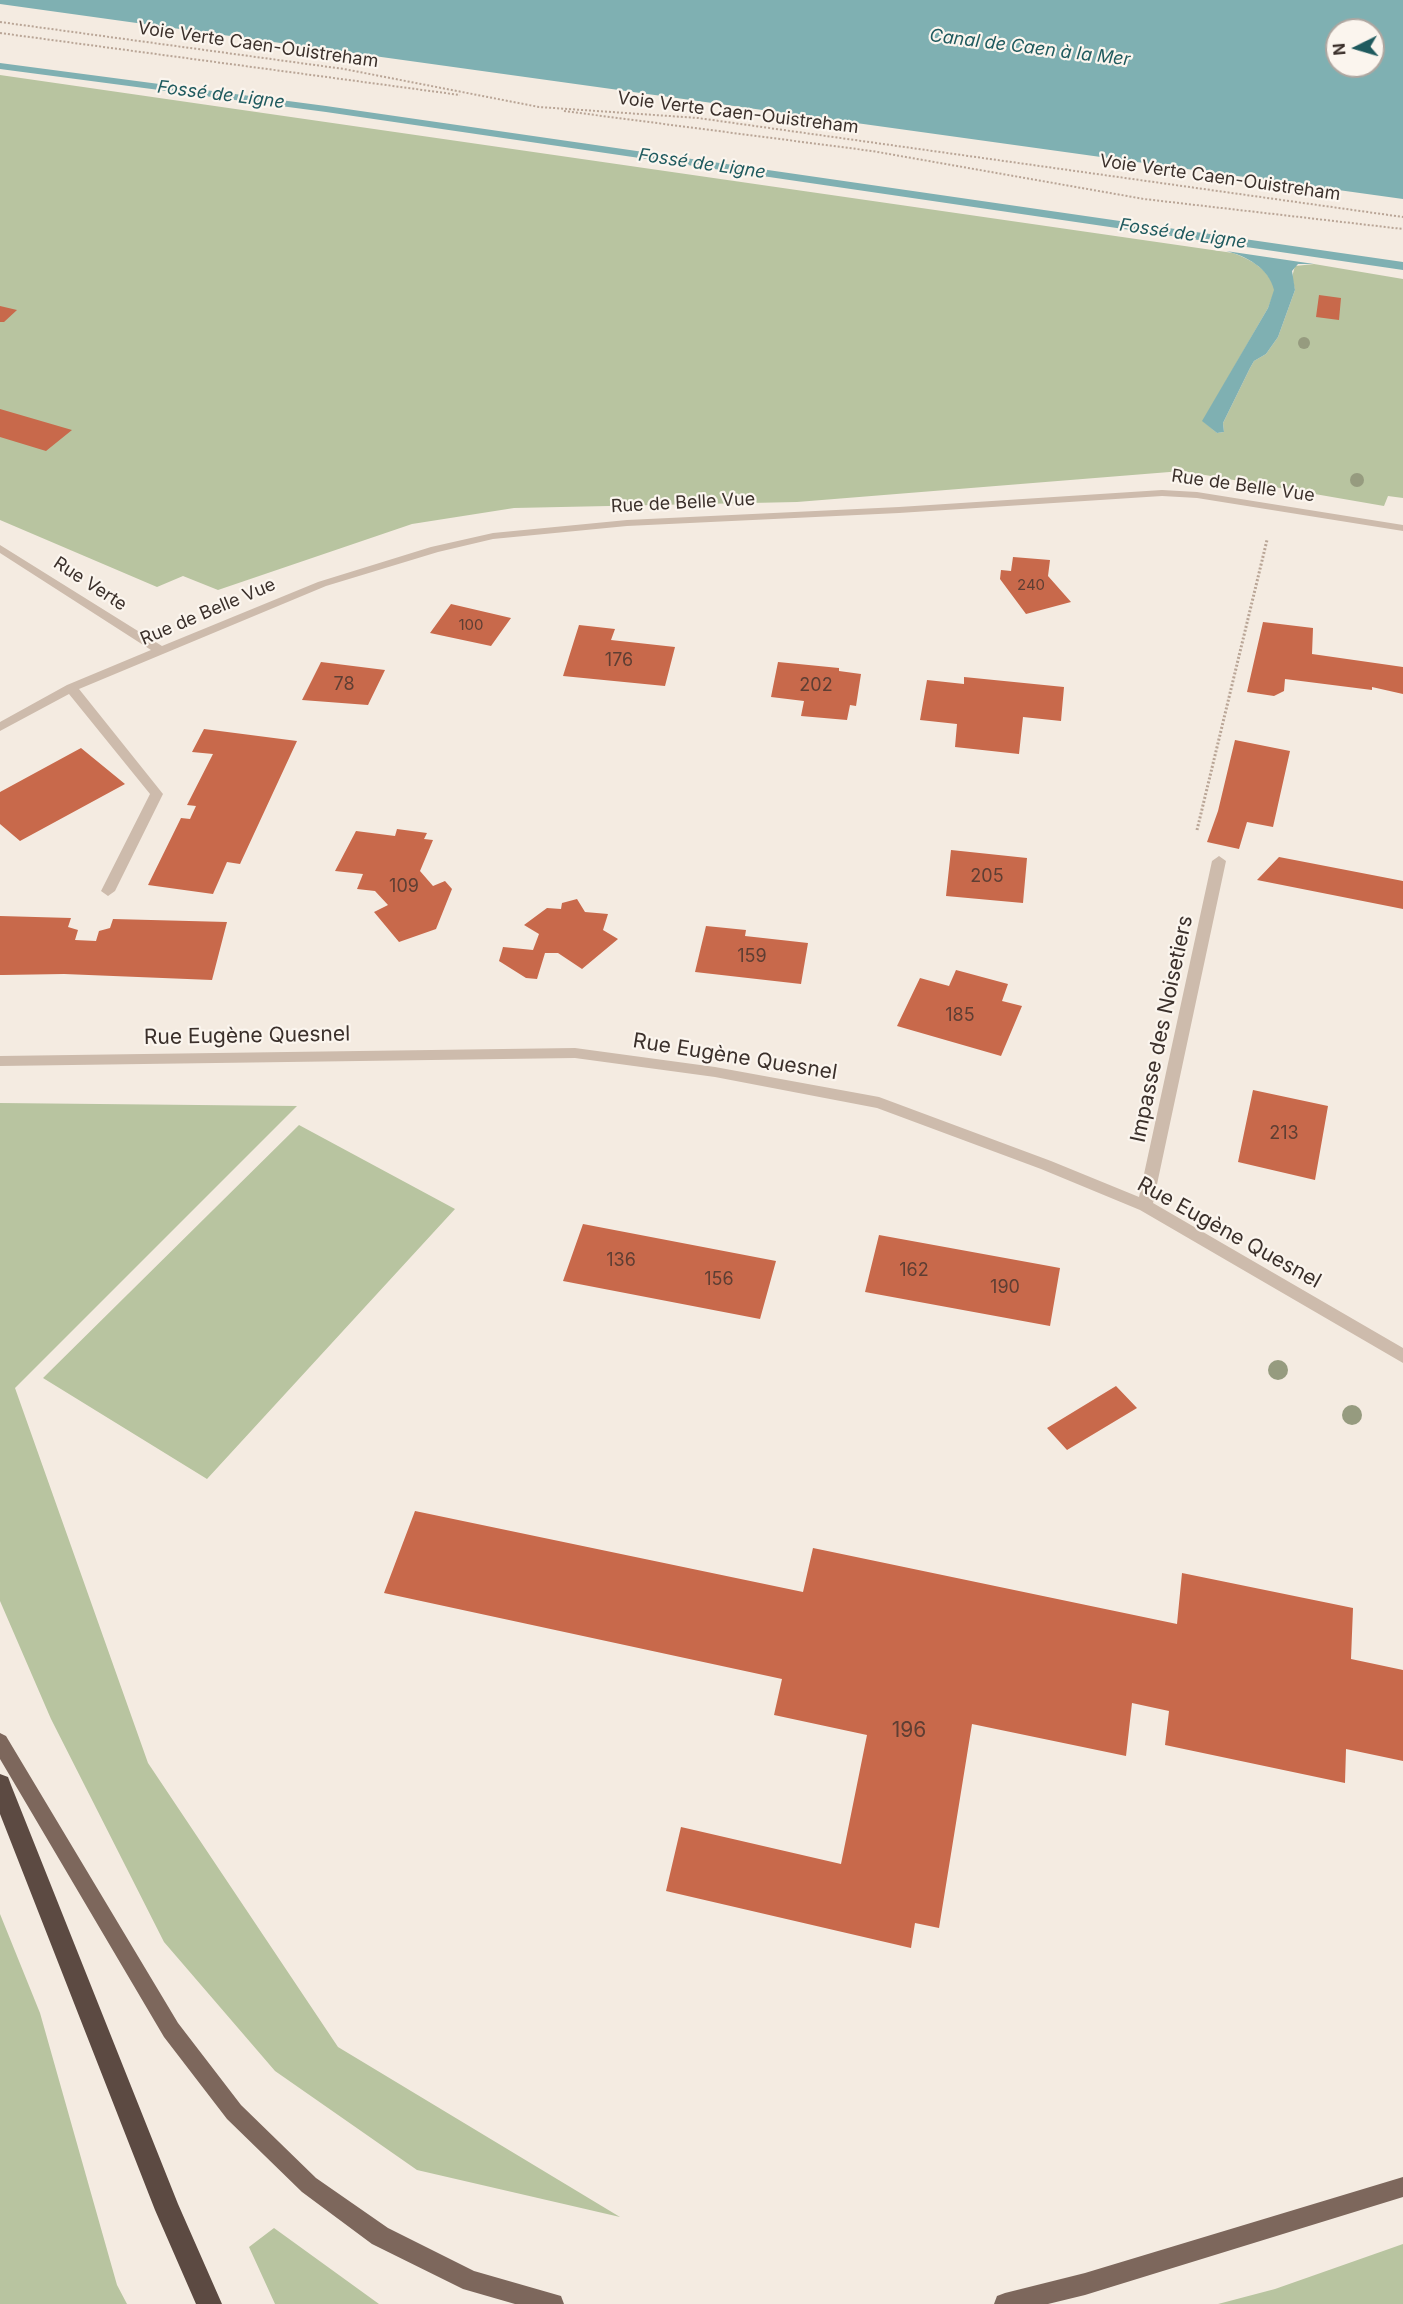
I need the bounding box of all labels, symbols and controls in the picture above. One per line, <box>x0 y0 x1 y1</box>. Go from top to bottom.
street label: Voie Verte Caen-Ouistreham <box>136 17 380 73</box>
north arrow <box>1325 18 1385 78</box>
water label: Canal de Caen à la Mer <box>928 25 1132 71</box>
text: N <box>1329 42 1350 56</box>
water label: Fossé de Ligne <box>156 76 286 114</box>
street label: Voie Verte Caen-Ouistreham <box>616 87 860 139</box>
water label: Fossé de Ligne <box>637 144 767 184</box>
street label: Voie Verte Caen-Ouistreham <box>1098 150 1342 206</box>
water label: Fossé de Ligne <box>1118 214 1248 254</box>
street label: Rue de Belle Vue <box>1170 465 1316 507</box>
street label: Rue de Belle Vue <box>610 488 756 518</box>
street label: Rue Verte <box>49 552 131 616</box>
street label: Rue de Belle Vue <box>137 574 279 650</box>
house number: 240 <box>1017 576 1045 594</box>
house number: 100 <box>458 616 484 634</box>
house number: 176 <box>605 650 633 672</box>
house number: 78 <box>333 674 355 696</box>
house number: 202 <box>799 675 833 697</box>
house number: 205 <box>970 866 1004 888</box>
house number: 109 <box>389 876 419 898</box>
street label: Impasse des Noisetiers <box>1126 913 1198 1145</box>
house number: 159 <box>737 946 767 968</box>
house number: 185 <box>945 1005 975 1027</box>
street label: Rue Eugène Quesnel <box>144 1022 350 1050</box>
street label: Rue Eugène Quesnel <box>631 1028 839 1086</box>
house number: 213 <box>1269 1123 1299 1145</box>
street label: Rue Eugène Quesnel <box>1133 1172 1325 1294</box>
house number: 136 <box>606 1250 636 1272</box>
house number: 162 <box>899 1260 929 1282</box>
house number: 156 <box>704 1269 734 1291</box>
house number: 190 <box>990 1277 1020 1299</box>
house number: 196 <box>892 1718 926 1744</box>

